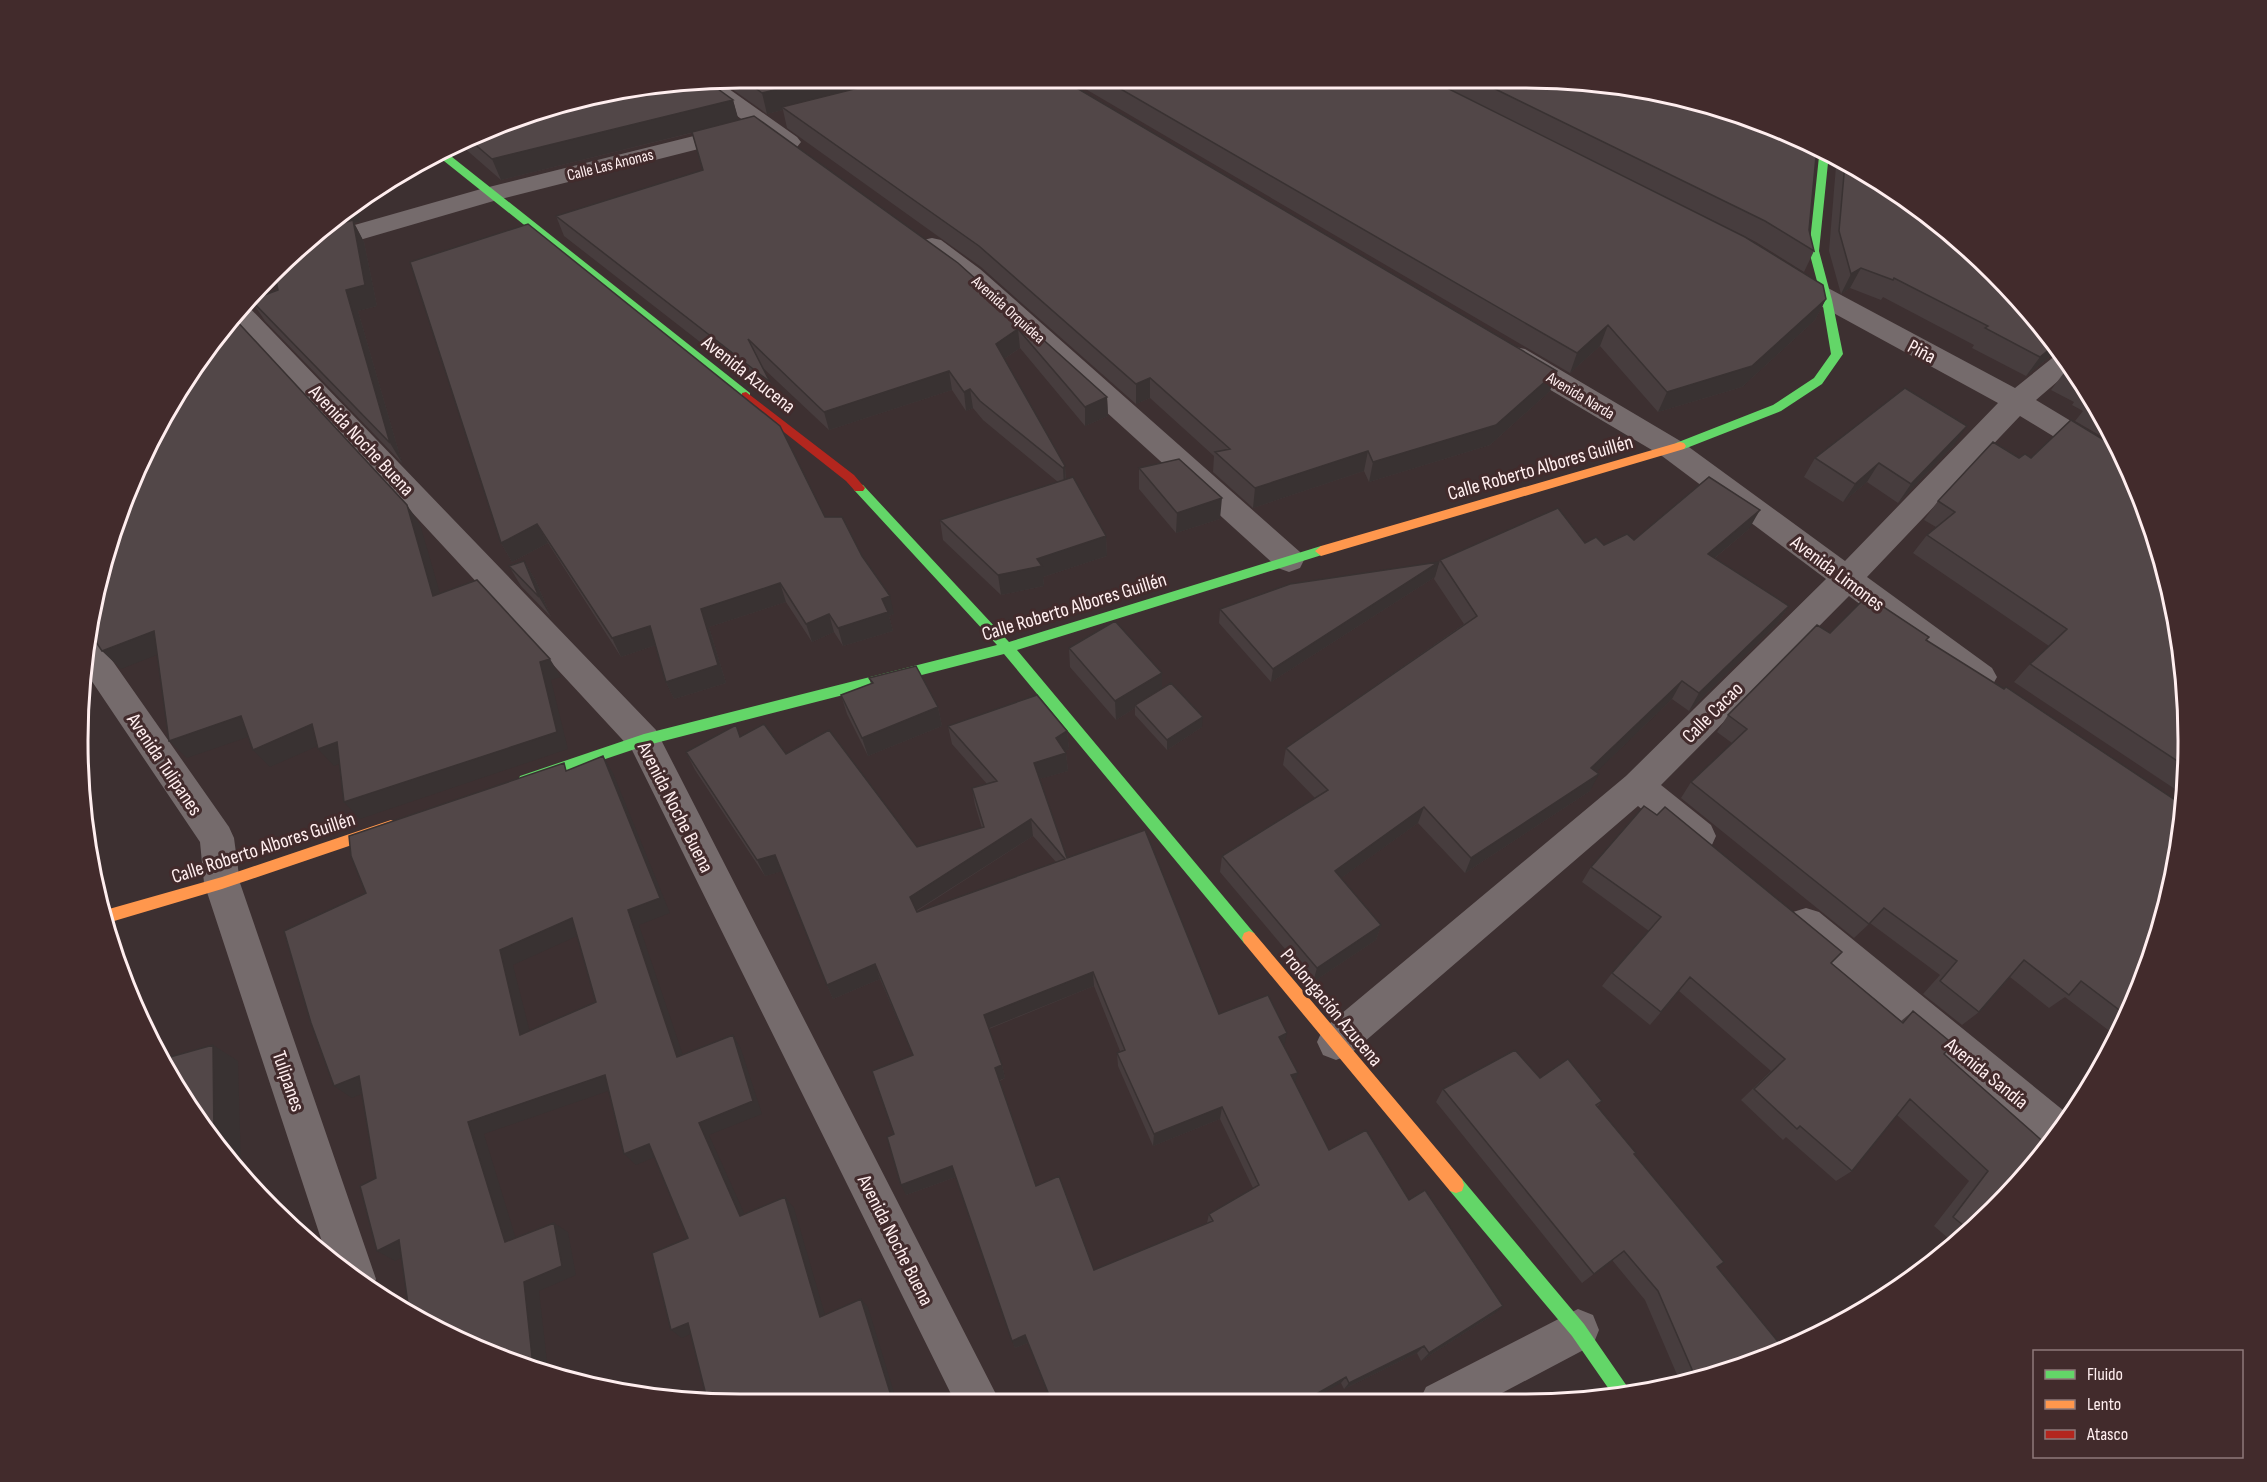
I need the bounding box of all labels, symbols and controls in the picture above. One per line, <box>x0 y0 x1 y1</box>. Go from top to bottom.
street label: Calle Las Anonas <box>565 145 656 185</box>
street label: Avenida Orquídea <box>967 272 1049 348</box>
street label: Avenida Azucena <box>696 330 800 419</box>
street label: Piña <box>1903 335 1940 369</box>
street label: Avenida Narda <box>1542 368 1618 424</box>
street label: Avenida Noche Buena <box>303 379 419 501</box>
street label: Calle Roberto Albores Guillén <box>1445 430 1636 506</box>
street label: Avenida Limones <box>1785 530 1889 617</box>
street label: Calle Roberto Albores Guillén <box>979 567 1170 646</box>
street label: Calle Cacao <box>1677 677 1748 748</box>
street label: Avenida Tulipanes <box>121 708 207 820</box>
street label: Avenida Noche Buena <box>631 737 718 877</box>
street label: Calle Roberto Albores Guillén <box>168 807 358 889</box>
street label: Prolongación Azucena <box>1275 944 1387 1071</box>
street label: Avenida Sandía <box>1939 1032 2033 1115</box>
street label: Tulipanes <box>267 1048 310 1115</box>
street label: Avenida Noche Buena <box>851 1170 938 1310</box>
legend <box>2033 1350 2243 1458</box>
text: Fluido <box>2087 1364 2123 1385</box>
text: Lento <box>2087 1394 2121 1415</box>
text: Atasco <box>2086 1424 2128 1445</box>

